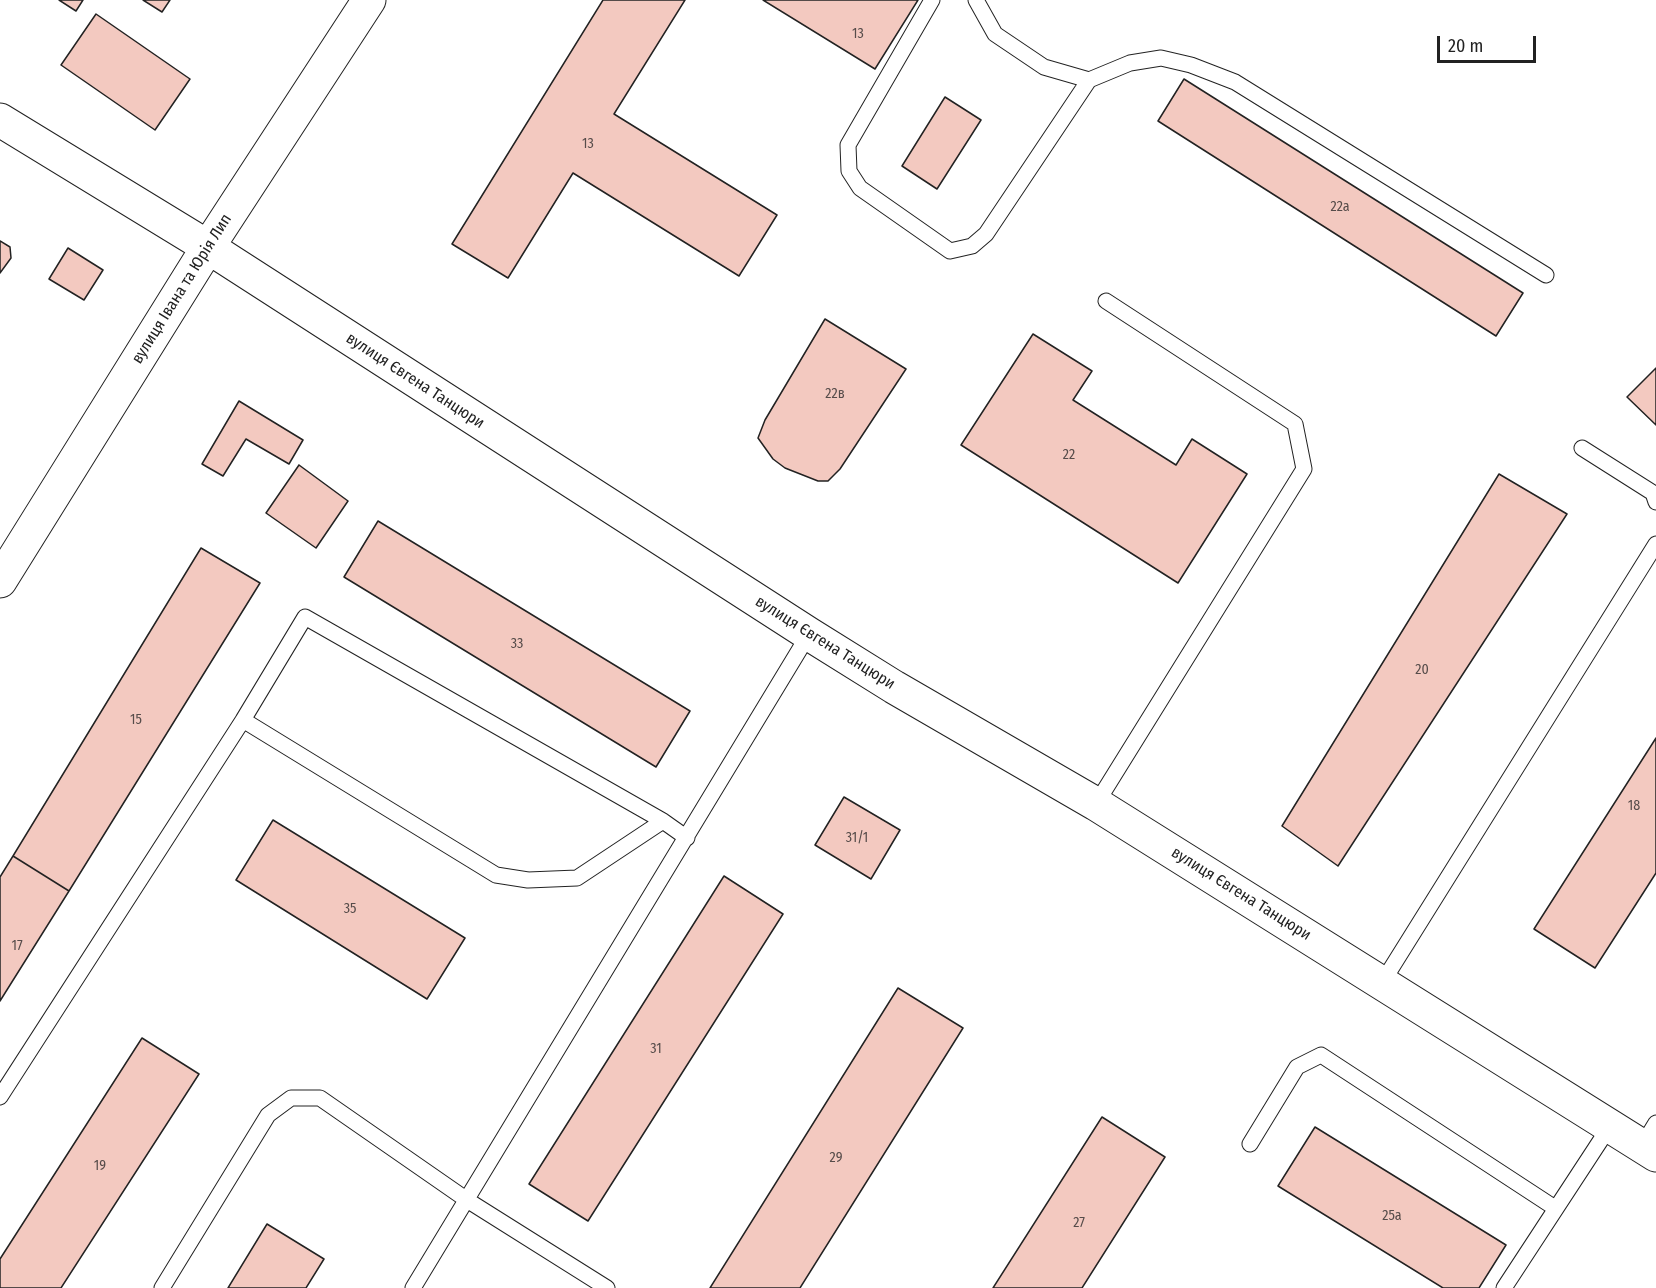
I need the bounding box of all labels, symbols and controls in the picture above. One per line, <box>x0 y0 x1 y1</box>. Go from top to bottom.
scale bar <box>1440 24 1539 62</box>
house number: 13 <box>852 26 864 42</box>
text: 20 m <box>1448 35 1483 57</box>
house number: 13 <box>582 136 594 152</box>
house number: 22а <box>1330 199 1350 215</box>
street label: вулиця Івана та Юрія Лип <box>128 211 236 367</box>
street label: вулиця Євгена Танцюри <box>342 329 488 433</box>
house number: 22в <box>825 386 845 402</box>
house number: 22 <box>1063 447 1075 463</box>
street label: вулиця Євгена Танцюри <box>751 592 899 694</box>
house number: 33 <box>511 636 523 652</box>
house number: 20 <box>1415 662 1429 678</box>
house number: 15 <box>130 712 142 728</box>
house number: 18 <box>1628 798 1640 814</box>
house number: 31/1 <box>846 830 868 846</box>
street label: вулиця Євгена Танцюри <box>1167 843 1315 945</box>
house number: 35 <box>344 901 356 917</box>
house number: 17 <box>11 938 23 954</box>
house number: 31 <box>650 1041 662 1057</box>
house number: 29 <box>830 1150 842 1166</box>
house number: 19 <box>94 1158 106 1174</box>
house number: 25а <box>1382 1208 1402 1224</box>
house number: 27 <box>1073 1215 1085 1231</box>

